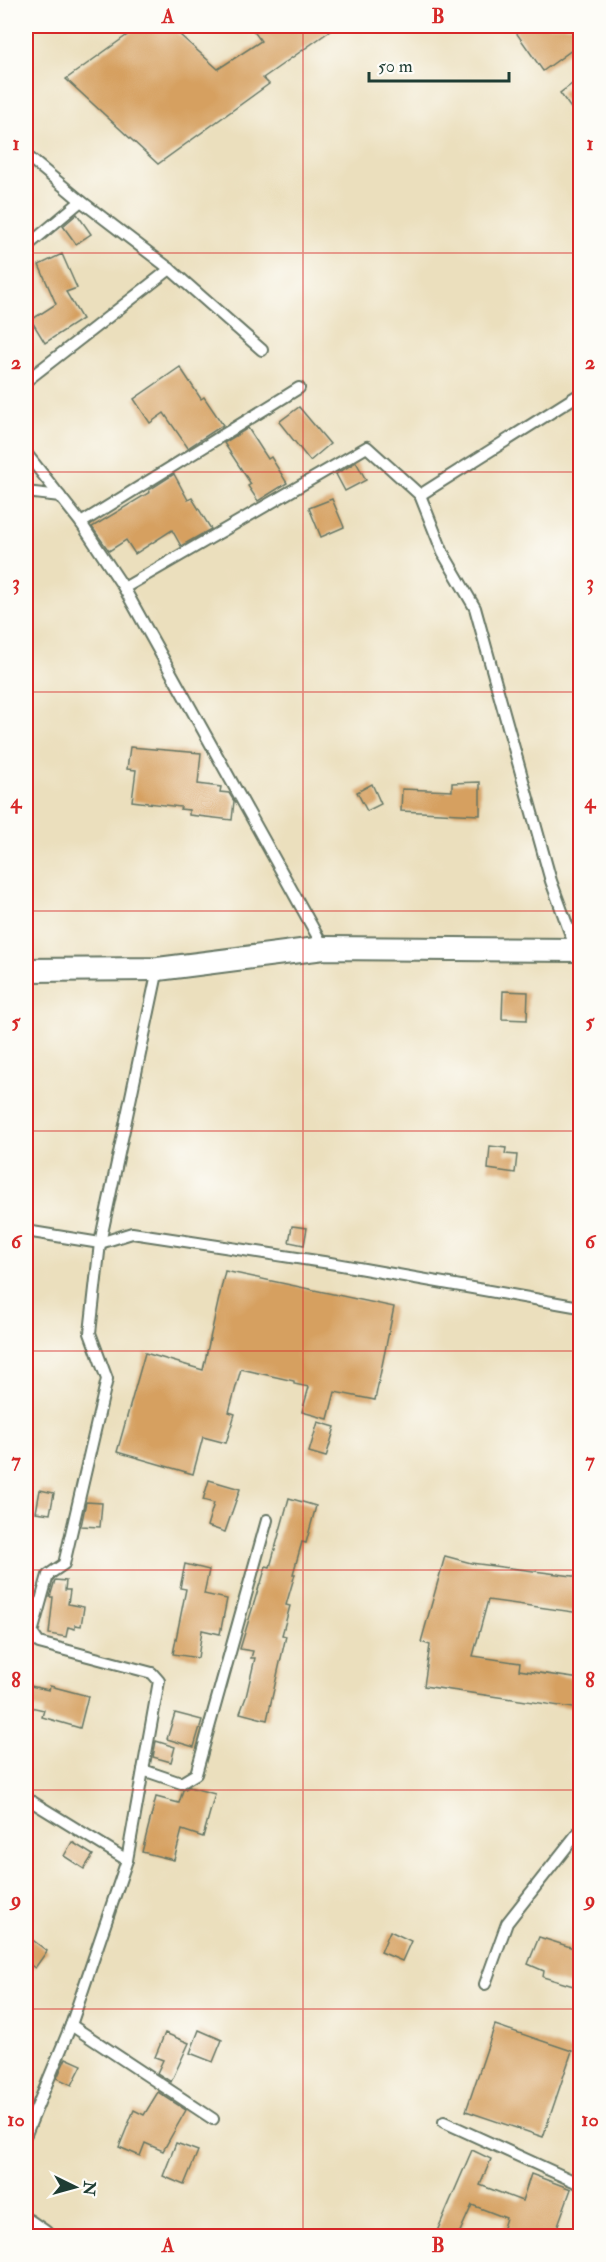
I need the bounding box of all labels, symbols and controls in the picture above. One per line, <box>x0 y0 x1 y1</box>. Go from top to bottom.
text: A <box>161 4 175 29</box>
text: B <box>431 4 445 29</box>
scale bar <box>369 45 508 83</box>
text: 50 m <box>378 55 413 78</box>
text: 1 <box>12 131 20 156</box>
text: 1 <box>586 131 594 156</box>
text: 2 <box>11 350 21 375</box>
text: 2 <box>585 350 595 375</box>
text: 3 <box>12 570 20 595</box>
text: 3 <box>586 570 594 595</box>
text: 4 <box>10 789 23 814</box>
text: 4 <box>584 789 597 814</box>
text: 5 <box>12 1009 22 1034</box>
text: 5 <box>586 1009 596 1034</box>
text: 6 <box>11 1229 23 1254</box>
text: 6 <box>585 1229 597 1254</box>
text: 7 <box>11 1448 21 1473</box>
text: 7 <box>585 1448 595 1473</box>
text: 8 <box>11 1668 21 1693</box>
text: 8 <box>585 1668 595 1693</box>
text: 9 <box>9 1887 21 1912</box>
text: 9 <box>583 1887 595 1912</box>
text: 10 <box>7 2107 25 2132</box>
text: 10 <box>581 2107 599 2132</box>
north arrow <box>45 2157 105 2217</box>
text: N <box>78 2179 100 2197</box>
text: A <box>161 2233 175 2258</box>
text: B <box>431 2233 445 2258</box>

